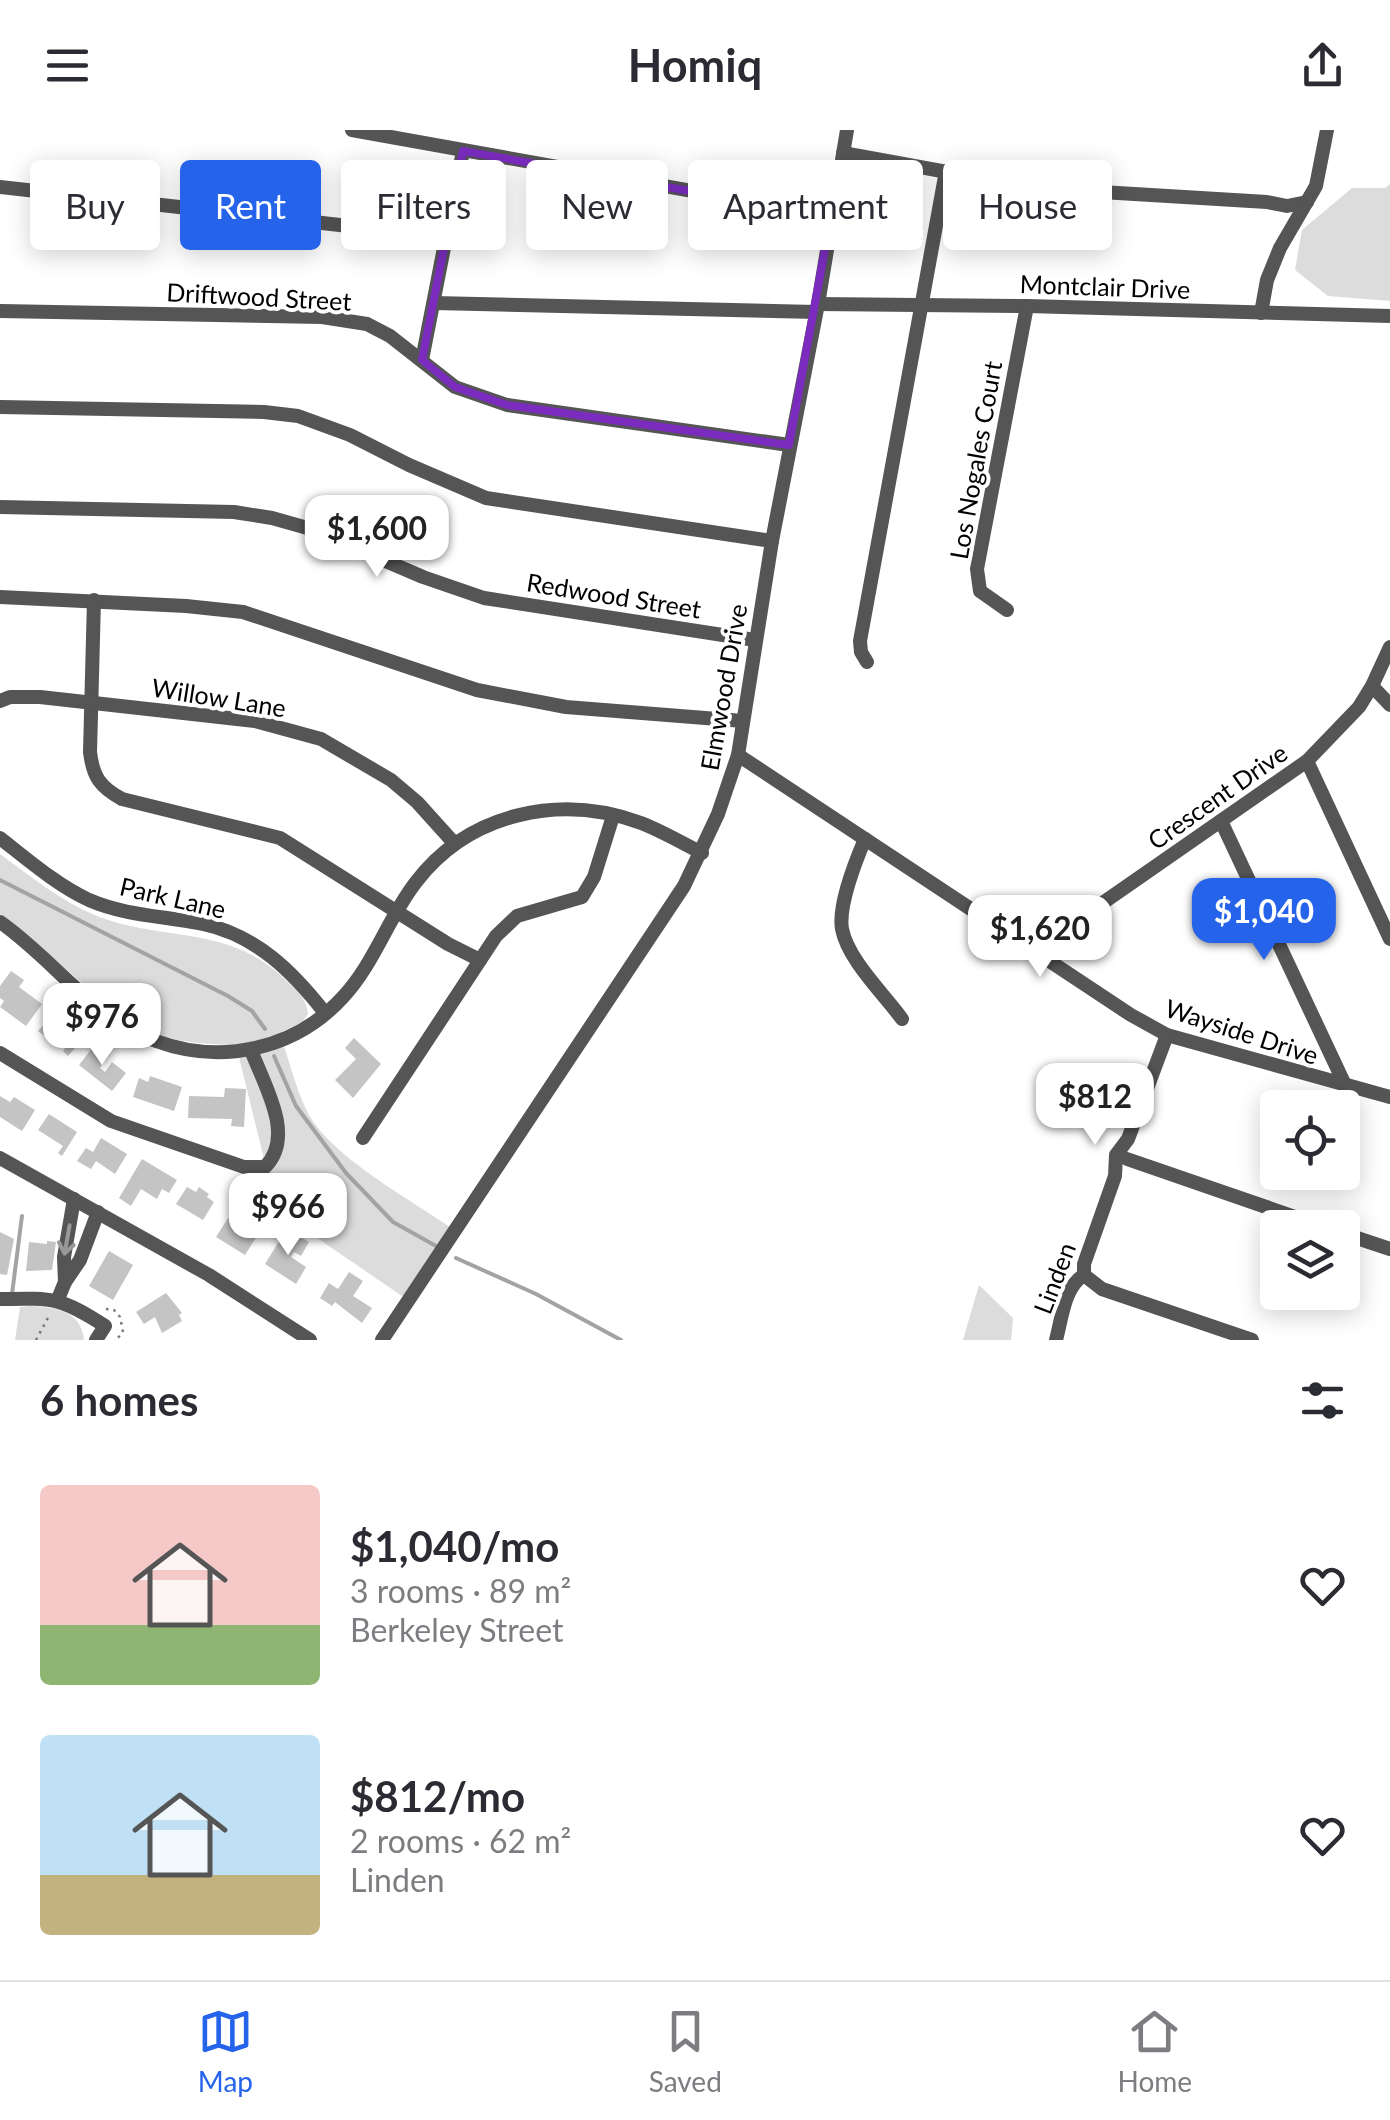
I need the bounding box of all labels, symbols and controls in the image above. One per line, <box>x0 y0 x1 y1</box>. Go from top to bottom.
icon: menu <box>40 38 95 93</box>
text: Homiq <box>628 38 762 92</box>
icon: share <box>1295 38 1350 93</box>
chip: Buy <box>30 160 160 250</box>
chip: Rent <box>180 160 321 250</box>
chip: Filters <box>341 160 506 250</box>
chip: New <box>526 160 668 250</box>
chip: Apartment <box>688 160 923 250</box>
chip: House <box>943 160 1112 250</box>
street label: Montclair Drive <box>1019 268 1191 304</box>
street label: Driftwood Street <box>166 276 352 316</box>
street label: Los Nogales Court <box>943 359 1007 561</box>
pin: $1,600 <box>296 495 458 580</box>
text: $1,600 <box>327 508 427 547</box>
street label: Redwood Street <box>525 566 703 624</box>
street label: Elmwood Drive <box>694 601 752 773</box>
street label: Willow Lane <box>150 672 288 722</box>
street label: Crescent Drive <box>1142 737 1292 855</box>
street label: Park Lane <box>117 870 229 924</box>
pin: $1,040 <box>1183 878 1345 963</box>
text: $1,040 <box>1214 891 1314 930</box>
pin: $1,620 <box>959 895 1121 980</box>
text: $1,620 <box>990 908 1090 947</box>
pin: $976 <box>43 983 161 1068</box>
street label: Wayside Drive <box>1162 992 1322 1070</box>
text: $976 <box>65 996 139 1035</box>
pin: $812 <box>1036 1063 1154 1148</box>
text: $812 <box>1058 1076 1132 1115</box>
map controls <box>1260 1090 1360 1310</box>
button: locate <box>1260 1090 1360 1190</box>
pin: $966 <box>229 1173 347 1258</box>
text: $966 <box>251 1186 325 1225</box>
button: layers <box>1260 1210 1360 1310</box>
one-way arrow <box>57 1224 76 1256</box>
street label: Linden <box>1027 1238 1081 1318</box>
icon: filters <box>1295 1373 1350 1428</box>
text: 6 homes <box>40 1375 198 1425</box>
text: $1,040/mo <box>350 1521 559 1571</box>
icon: home <box>120 1525 240 1645</box>
icon: heart <box>1295 1558 1350 1613</box>
text: 3 rooms · 89 m² <box>350 1571 571 1610</box>
text: Berkeley Street <box>350 1610 563 1649</box>
text: $812/mo <box>350 1771 525 1821</box>
icon: home <box>120 1775 240 1895</box>
icon: heart <box>1295 1808 1350 1863</box>
text: 2 rooms · 62 m² <box>350 1821 571 1860</box>
text: Linden <box>350 1860 445 1899</box>
tab: Map <box>198 2004 253 2098</box>
tab: Saved <box>649 2004 722 2098</box>
tab: Home <box>1118 2004 1192 2098</box>

